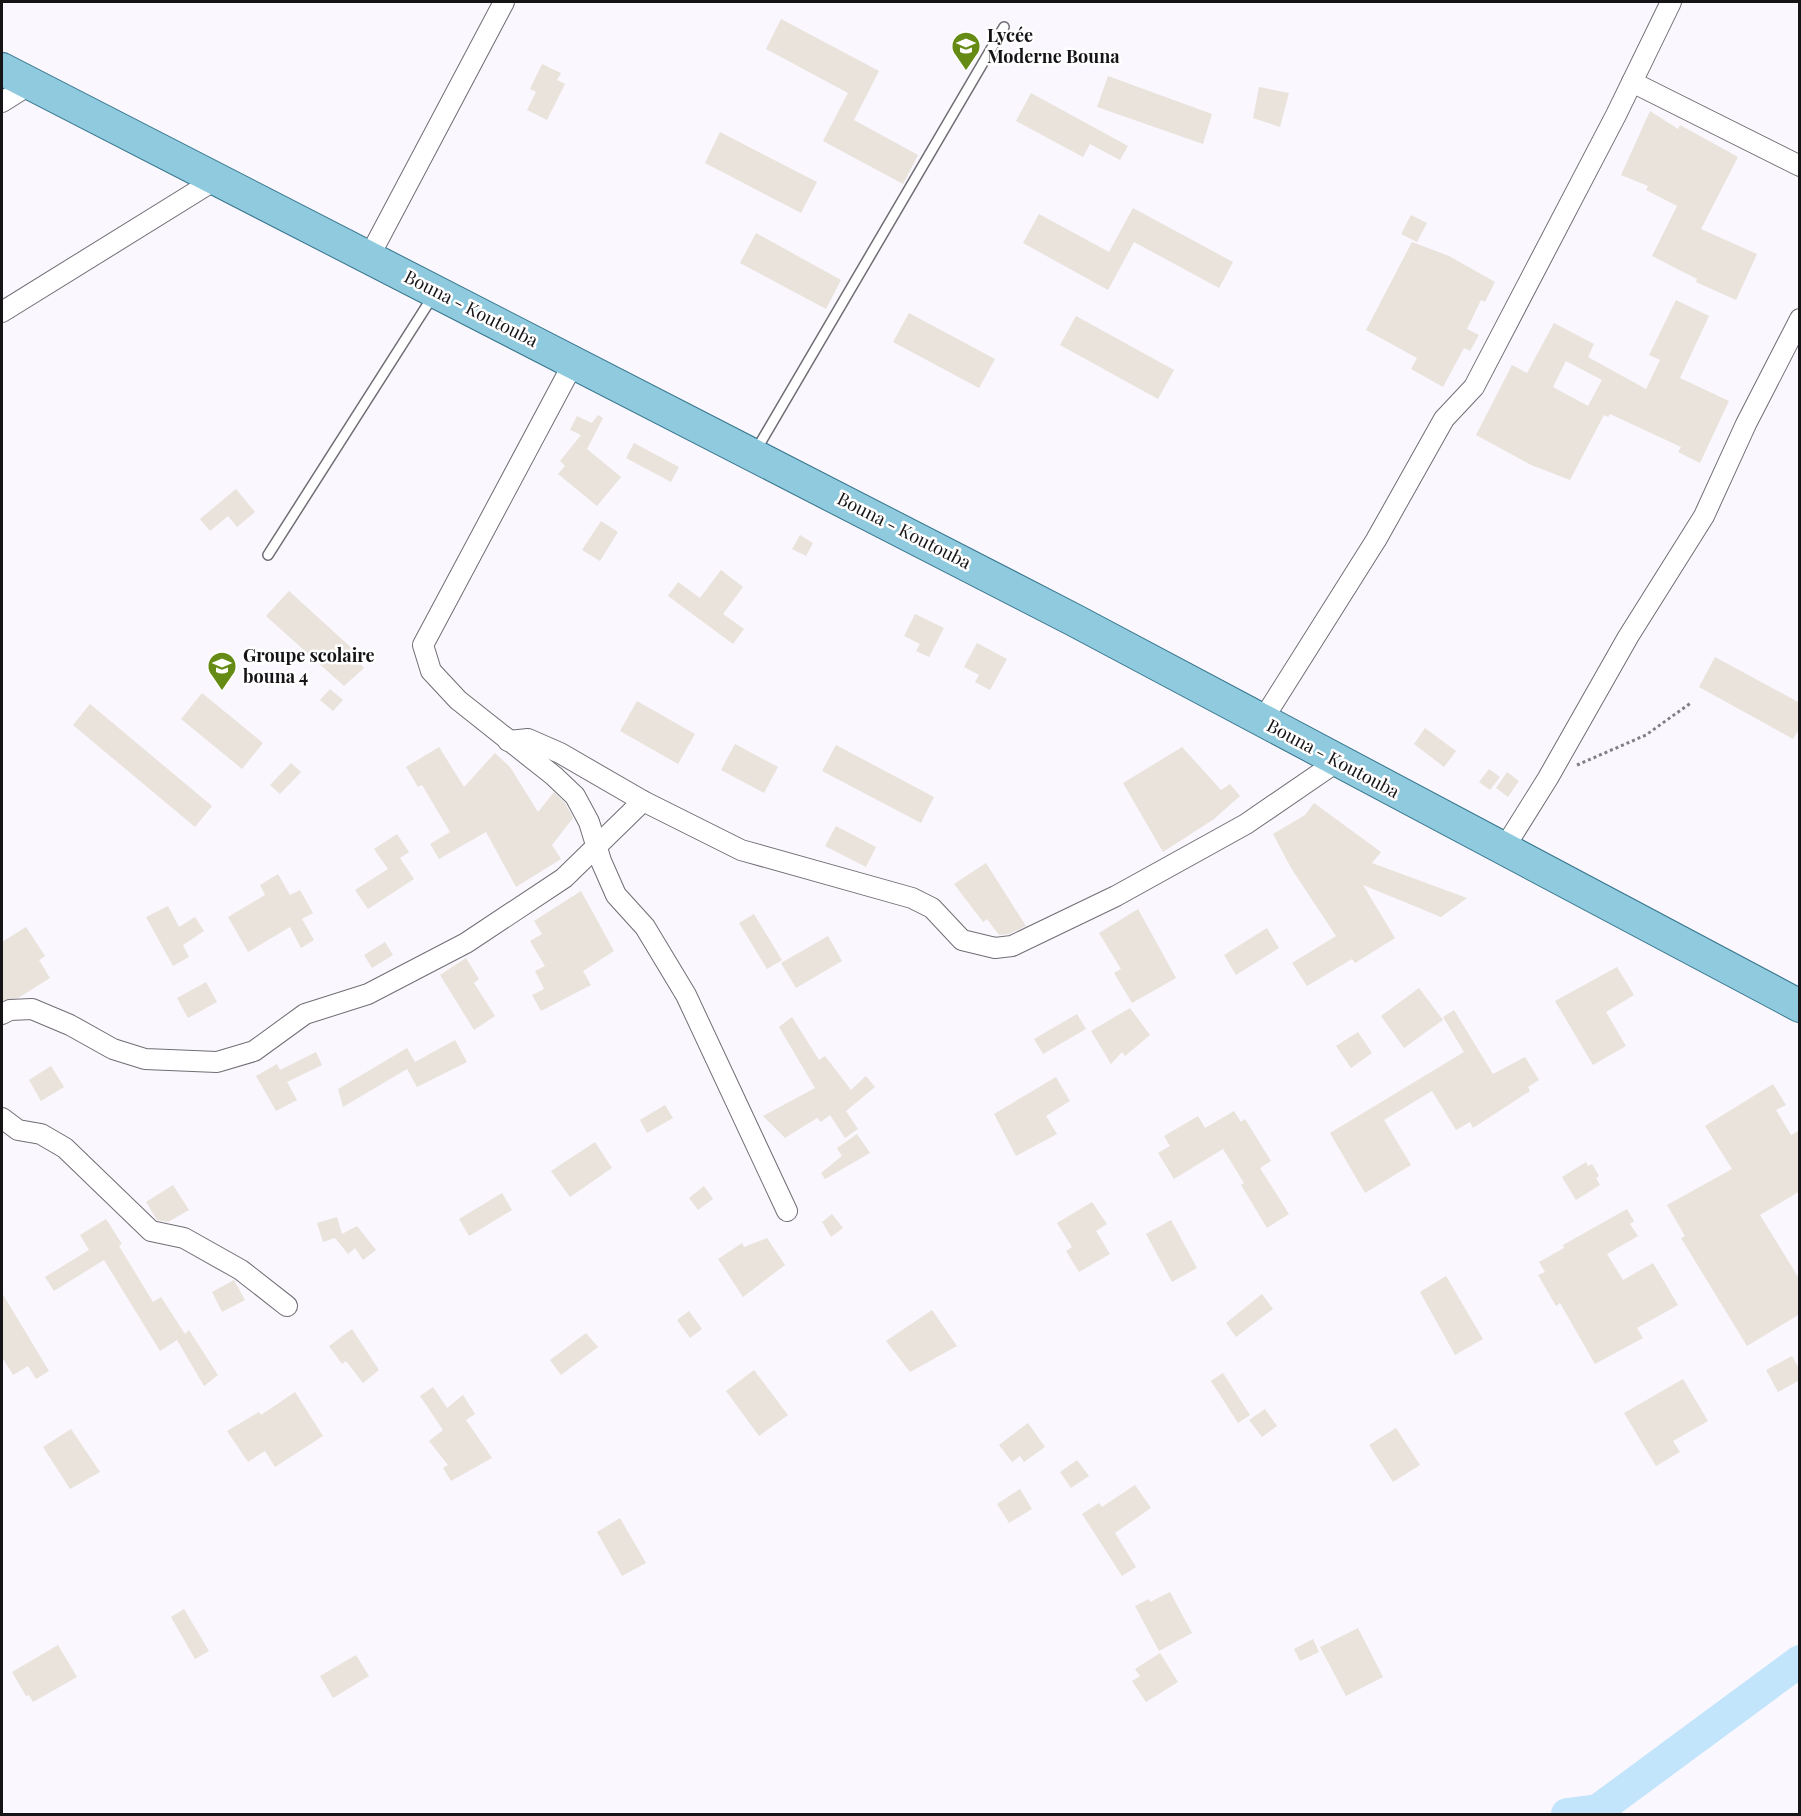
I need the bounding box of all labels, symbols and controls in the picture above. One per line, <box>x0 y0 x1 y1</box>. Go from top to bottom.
place label: Lycée Moderne Bouna <box>987 23 1120 68</box>
school or university icon: Lycée Moderne Bouna <box>950 30 982 72</box>
street label: Bouna - Koutouba <box>401 264 542 352</box>
street label: Bouna - Koutouba <box>834 486 975 574</box>
place label: Groupe scolaire bouna 4 <box>243 643 375 688</box>
school or university icon: Groupe scolaire bouna 4 <box>206 650 238 692</box>
street label: Bouna - Koutouba <box>1263 713 1404 803</box>

